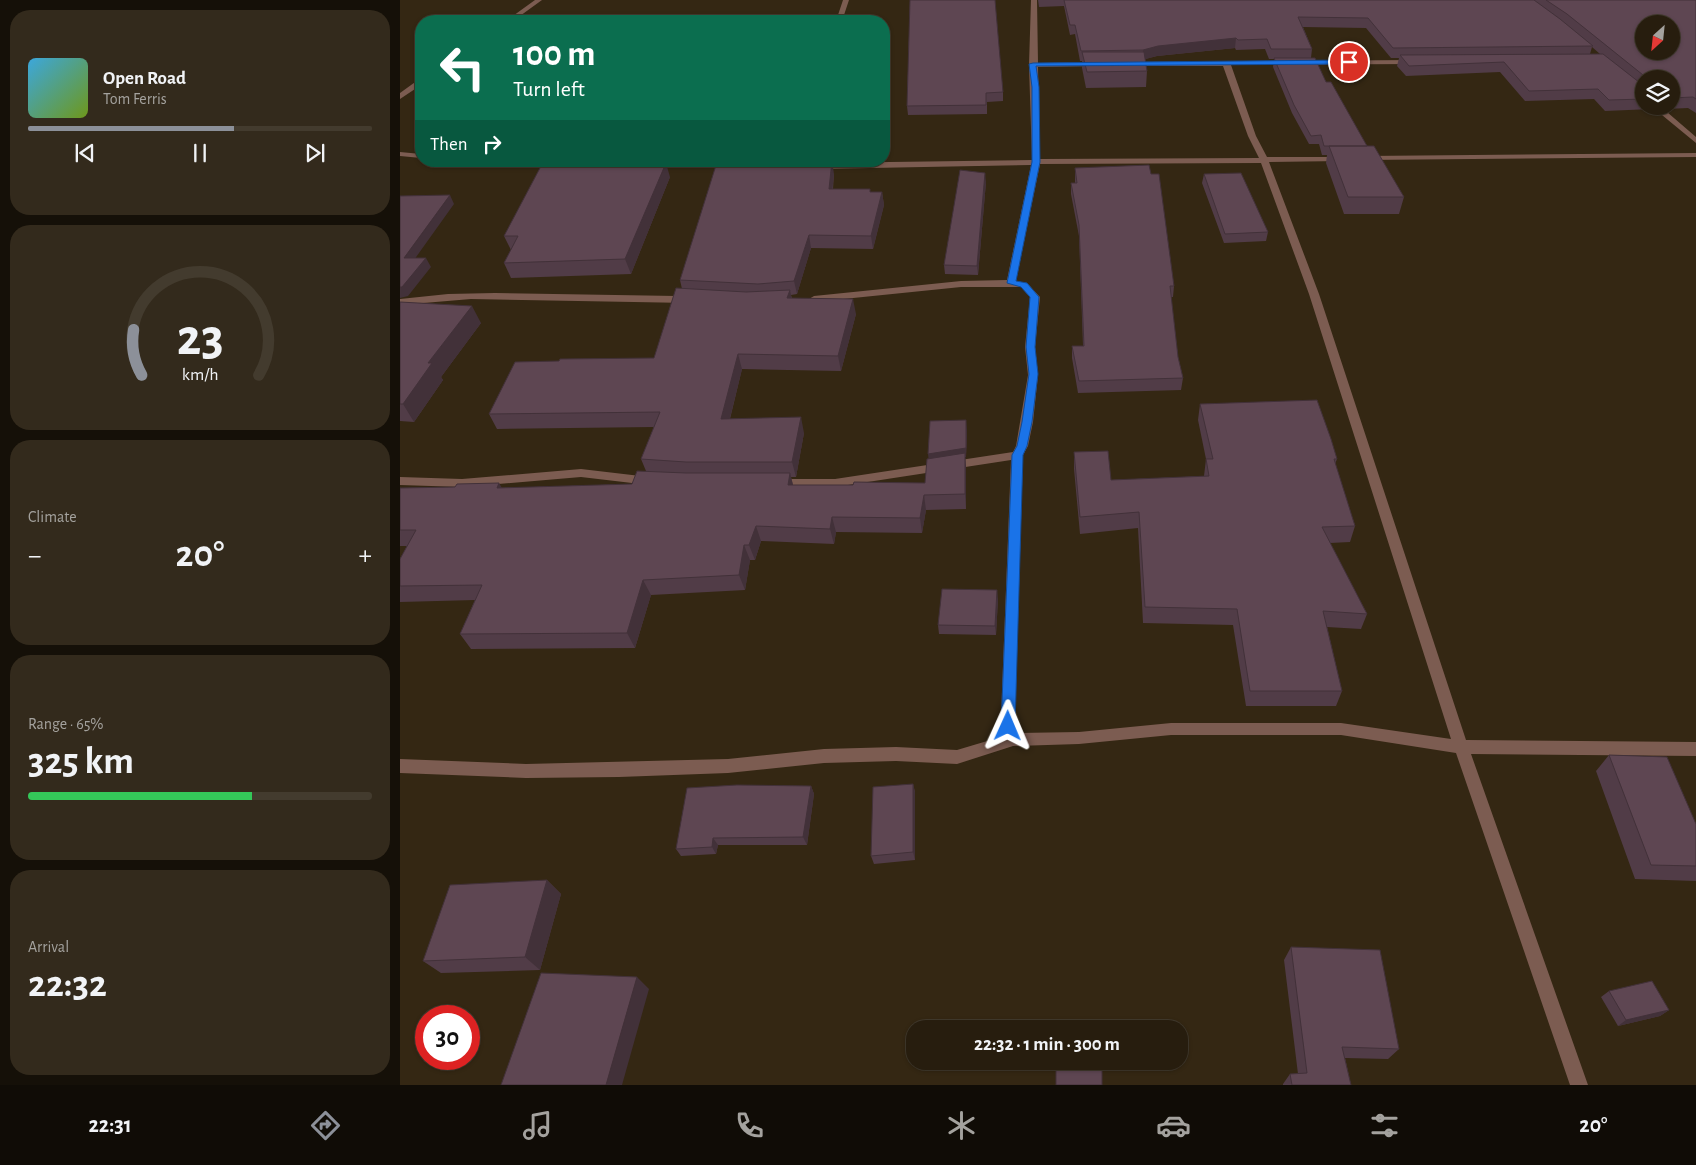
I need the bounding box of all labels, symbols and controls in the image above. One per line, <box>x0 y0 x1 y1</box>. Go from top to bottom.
north arrow <box>1635 15 1680 60</box>
map controls <box>1635 15 1680 115</box>
icon: left <box>430 35 495 100</box>
text: 100 m <box>513 37 596 72</box>
pin <box>1328 41 1370 83</box>
icon: arrive <box>1335 48 1363 76</box>
text: Open Road <box>103 69 186 88</box>
button: layers <box>1635 70 1680 115</box>
text: Turn left <box>513 78 585 100</box>
text: Tom Ferris <box>103 91 167 107</box>
icon: right <box>478 130 506 158</box>
text: Then <box>430 135 468 154</box>
icon: previous <box>71 139 99 167</box>
icon: pause <box>186 139 214 167</box>
icon: next <box>301 139 329 167</box>
text: 23 <box>177 312 223 364</box>
text: km/h <box>182 366 218 384</box>
text: Climate <box>28 509 77 525</box>
text: 20° <box>176 536 224 574</box>
text: − <box>28 542 41 570</box>
text: + <box>359 542 372 570</box>
position arrow <box>981 699 1033 751</box>
text: Range · 65% <box>28 716 104 732</box>
text: 325 km <box>28 743 134 781</box>
text: Arrival <box>28 939 69 955</box>
text: 22:32 <box>28 966 107 1004</box>
speed limit sign: 30 <box>415 1005 480 1070</box>
text: 22:32 · 1 min · 300 m <box>974 1035 1120 1054</box>
icon: directions <box>308 1108 343 1143</box>
icon: music <box>520 1108 555 1143</box>
icon: phone <box>732 1108 767 1143</box>
icon: climate <box>944 1108 979 1143</box>
icon: car <box>1156 1108 1191 1143</box>
icon: filters <box>1367 1108 1402 1143</box>
text: 22:31 <box>88 1114 132 1136</box>
text: 20° <box>1579 1114 1608 1136</box>

